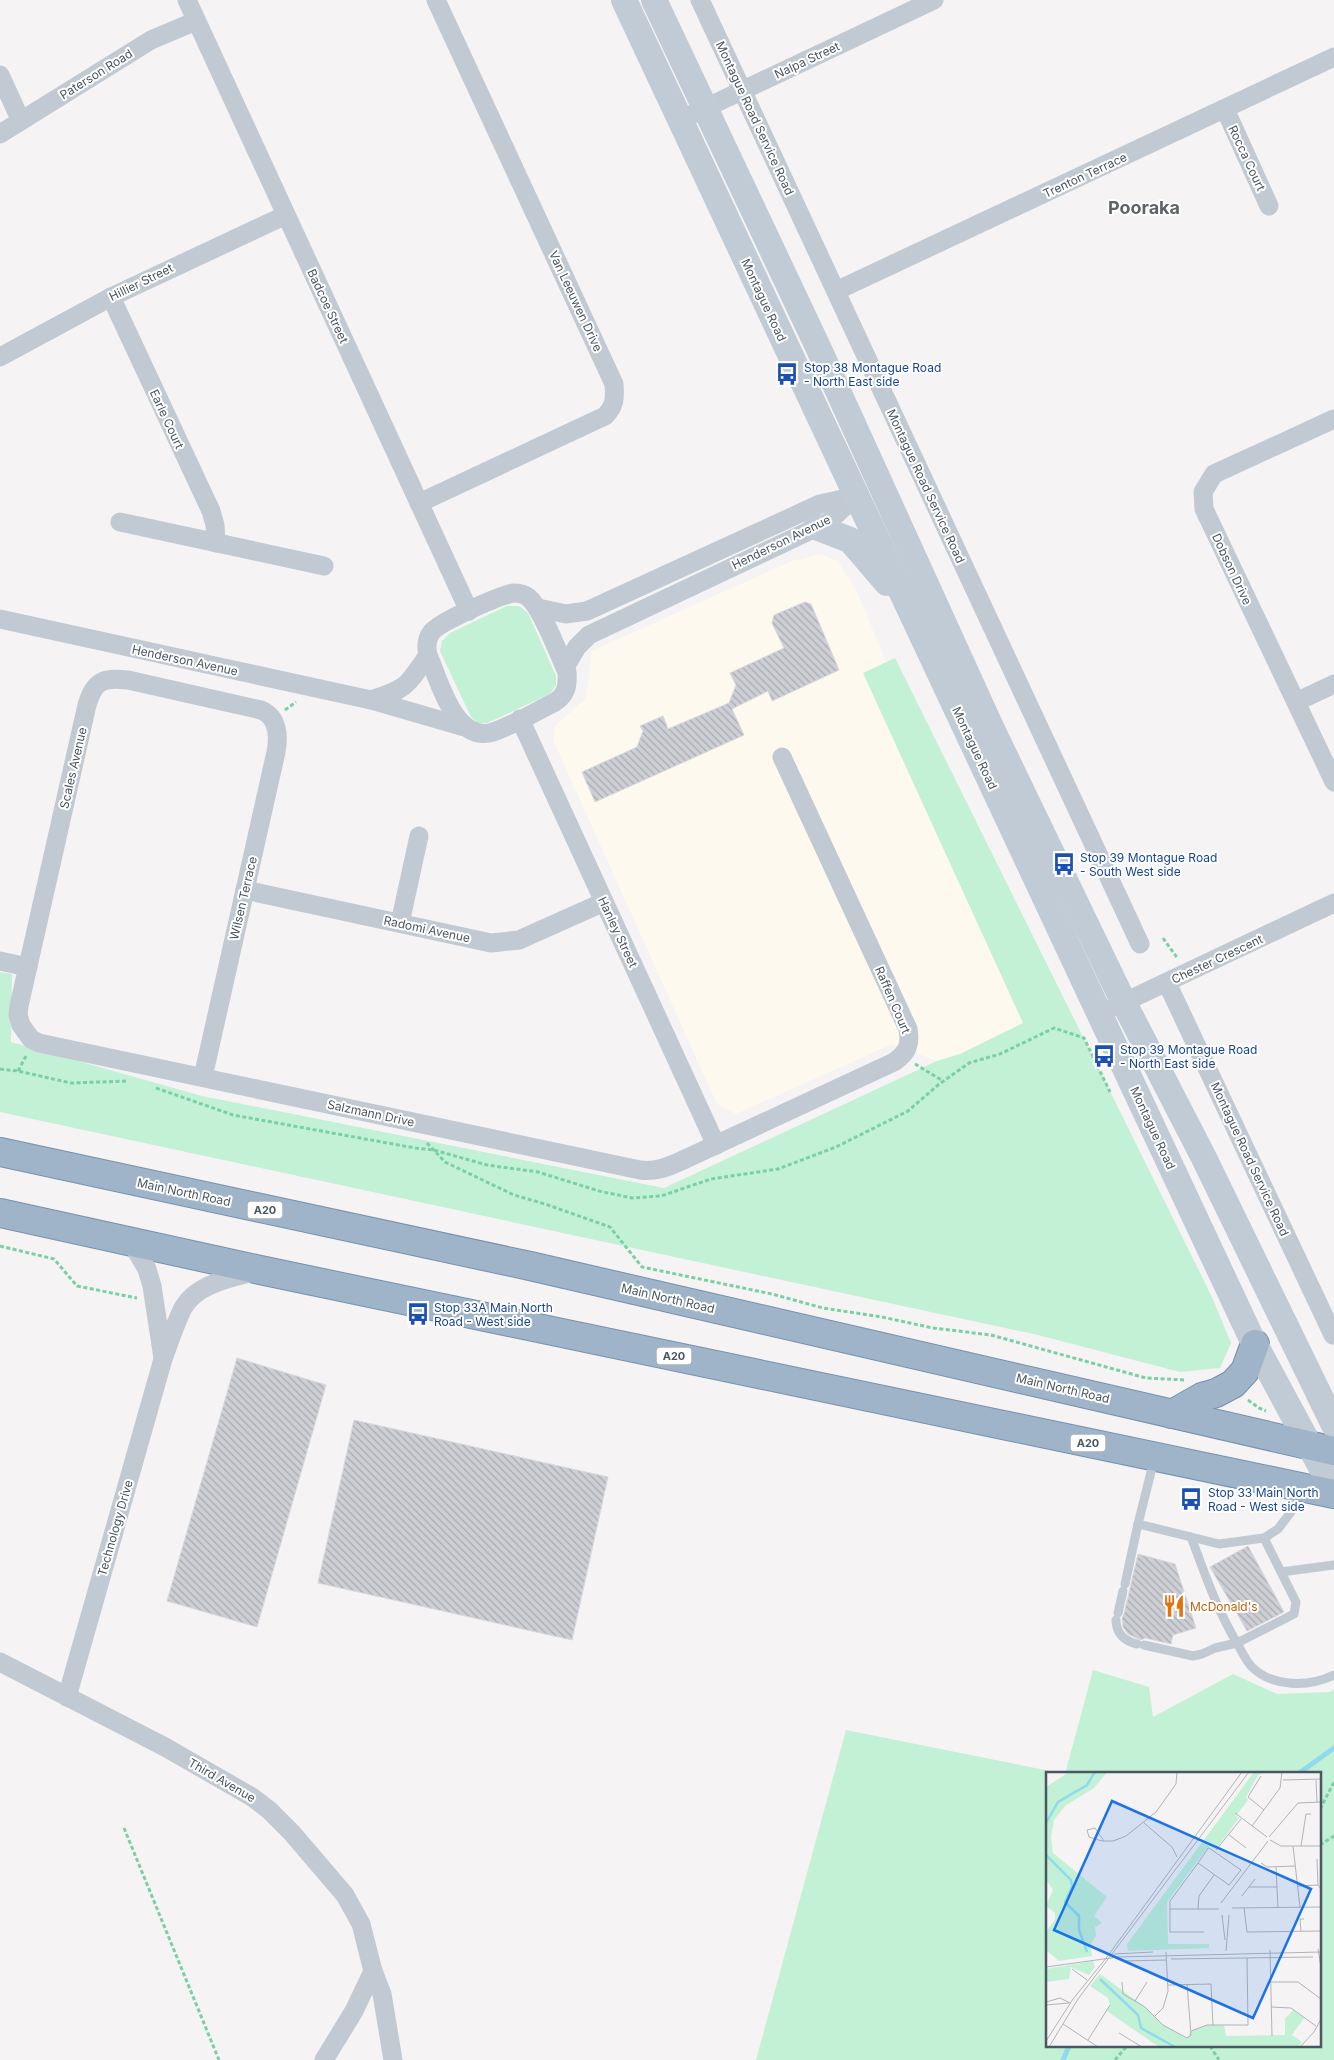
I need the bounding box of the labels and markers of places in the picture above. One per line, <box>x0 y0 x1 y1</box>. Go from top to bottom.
place label: Stop 38 Montague Road - North East side <box>804 360 941 389</box>
bus stop icon: Stop 38 Montague Road - North East side <box>774 361 800 387</box>
place label: Stop 39 Montague Road - South West side <box>1080 850 1217 879</box>
bus stop icon: Stop 39 Montague Road - South West side <box>1051 851 1077 877</box>
place label: Stop 39 Montague Road - North East side <box>1120 1042 1257 1071</box>
bus stop icon: Stop 39 Montague Road - North East side <box>1091 1043 1117 1069</box>
place label: Stop 33A Main North Road - West side <box>434 1300 553 1329</box>
bus stop icon: Stop 33A Main North Road - West side <box>405 1301 431 1327</box>
place label: Stop 33 Main North Road - West side <box>1208 1485 1319 1514</box>
bus stop icon: Stop 33 Main North Road - West side <box>1178 1486 1204 1512</box>
restaurant icon: McDonald's <box>1161 1593 1187 1619</box>
place label: McDonald's <box>1190 1599 1258 1614</box>

